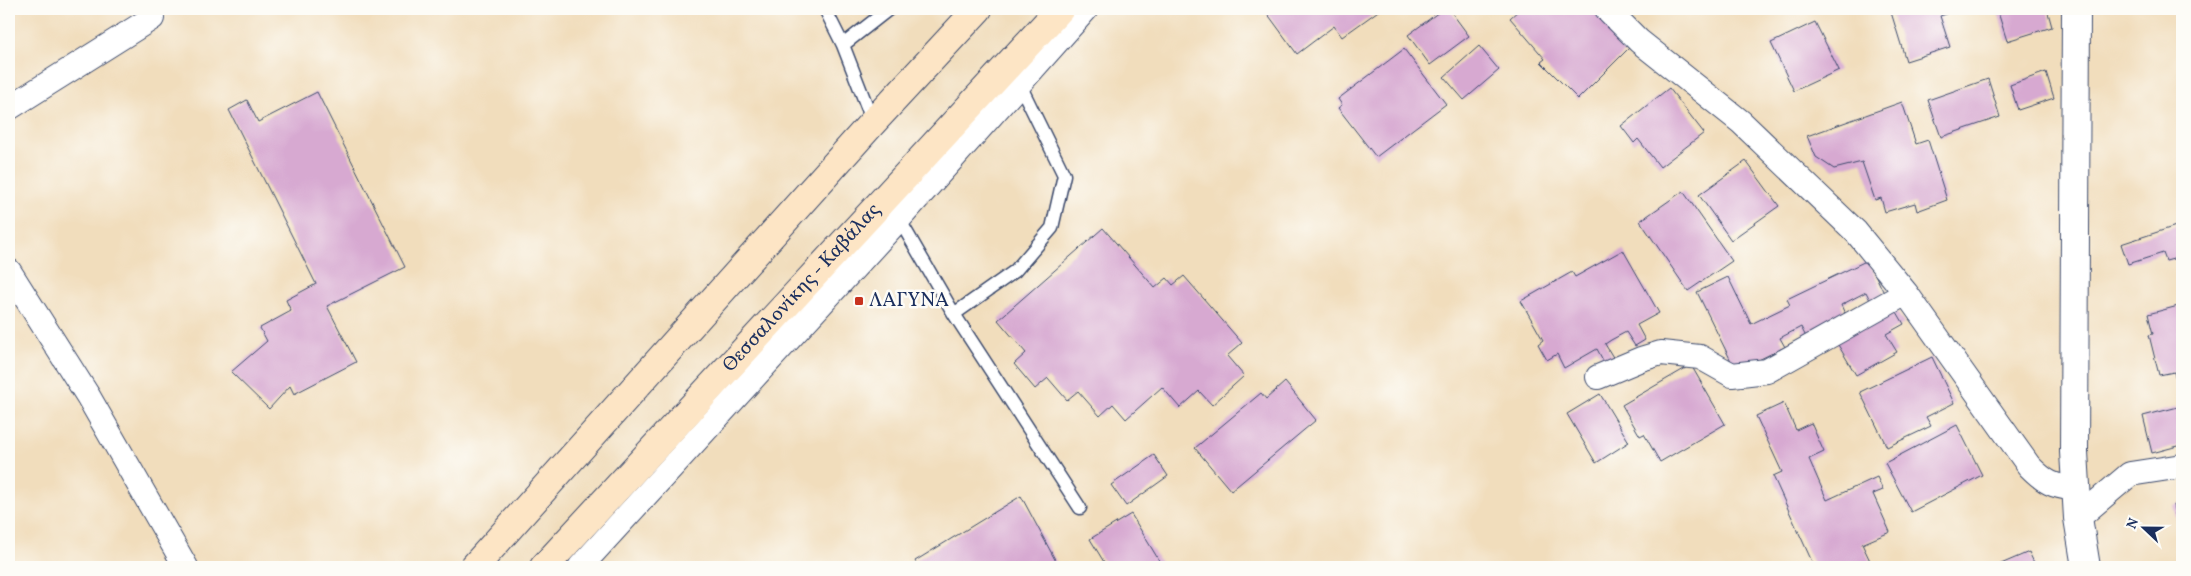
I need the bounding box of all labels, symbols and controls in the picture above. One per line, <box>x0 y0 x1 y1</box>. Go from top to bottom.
street label: Θεσσαλονίκης - Καβάλας <box>716 197 888 379</box>
place label: ΛΑΓΥΝΑ <box>869 287 949 315</box>
marker: ΛΑΓΥΝΑ <box>853 295 865 307</box>
north arrow <box>2118 504 2168 554</box>
text: N <box>2123 515 2144 532</box>

